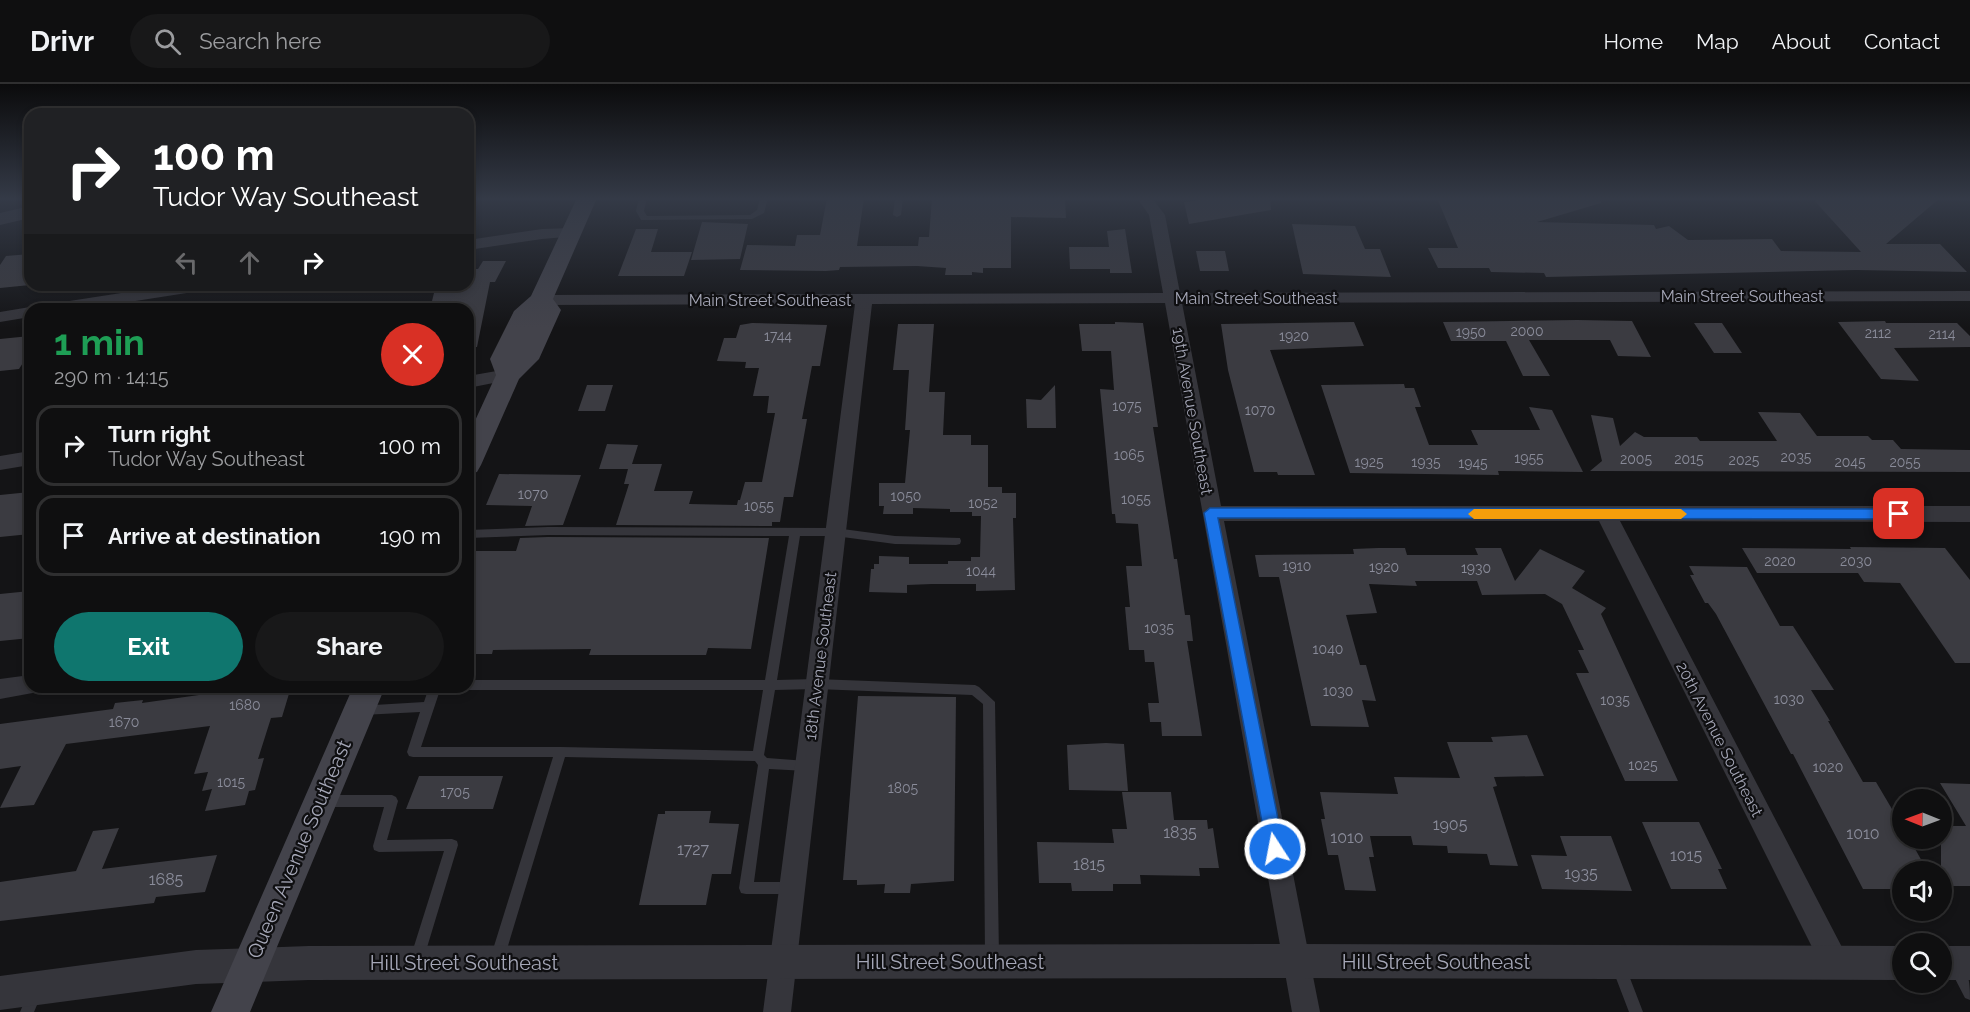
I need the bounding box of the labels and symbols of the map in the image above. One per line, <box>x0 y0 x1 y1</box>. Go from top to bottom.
street label: Main Street Southeast <box>1661 287 1824 306</box>
street label: Main Street Southeast <box>1175 289 1338 308</box>
street label: Main Street Southeast <box>689 291 852 310</box>
house number: 2000 <box>1511 323 1544 339</box>
house number: 1950 <box>1456 324 1486 340</box>
house number: 2112 <box>1865 325 1891 341</box>
street label: 19th Avenue Southeast <box>1168 326 1217 497</box>
house number: 2114 <box>1929 326 1956 342</box>
house number: 1744 <box>764 328 792 344</box>
house number: 1920 <box>1279 328 1309 344</box>
house number: 1075 <box>1112 398 1142 414</box>
house number: 1070 <box>1245 402 1275 418</box>
house number: 1065 <box>1114 447 1145 463</box>
house number: 2035 <box>1781 449 1812 465</box>
house number: 1955 <box>1514 450 1544 466</box>
house number: 2005 <box>1620 451 1652 467</box>
house number: 2015 <box>1674 451 1704 467</box>
house number: 2025 <box>1729 452 1760 468</box>
house number: 1925 <box>1354 454 1384 470</box>
house number: 1935 <box>1411 454 1441 470</box>
house number: 2045 <box>1834 454 1866 470</box>
house number: 2055 <box>1889 454 1921 470</box>
house number: 1945 <box>1458 455 1488 471</box>
house number: 1070 <box>518 486 548 502</box>
house number: 1050 <box>891 488 921 504</box>
pin <box>1873 488 1924 539</box>
house number: 1055 <box>1121 491 1151 507</box>
house number: 1052 <box>968 495 998 511</box>
house number: 1055 <box>744 498 774 514</box>
house number: 2020 <box>1764 553 1796 569</box>
house number: 2030 <box>1840 553 1872 569</box>
house number: 1910 <box>1283 558 1311 574</box>
house number: 1920 <box>1369 559 1399 575</box>
house number: 1930 <box>1461 560 1491 576</box>
house number: 1044 <box>966 563 996 579</box>
street label: 18th Avenue Southeast <box>801 570 840 741</box>
house number: 1035 <box>1144 620 1174 636</box>
house number: 1040 <box>1313 641 1343 657</box>
street label: 20th Avenue Southeast <box>1672 659 1767 820</box>
house number: 1030 <box>1323 683 1353 699</box>
house number: 1030 <box>1774 691 1804 707</box>
house number: 1035 <box>1600 692 1630 708</box>
house number: 1680 <box>229 697 261 713</box>
house number: 1670 <box>109 714 139 730</box>
street label: Queen Avenue Southeast <box>242 736 356 962</box>
house number: 1025 <box>1628 757 1658 773</box>
house number: 1020 <box>1813 759 1843 775</box>
house number: 1015 <box>217 774 245 790</box>
house number: 1805 <box>888 780 919 796</box>
house number: 1705 <box>440 784 470 800</box>
north arrow <box>1892 789 1952 849</box>
house number: 1905 <box>1433 815 1468 834</box>
position arrow <box>1243 817 1307 881</box>
house number: 1835 <box>1163 823 1197 842</box>
house number: 1010 <box>1846 824 1880 843</box>
house number: 1010 <box>1330 828 1364 847</box>
house number: 1727 <box>677 840 710 859</box>
house number: 1015 <box>1670 846 1702 865</box>
house number: 1815 <box>1073 855 1105 874</box>
house number: 1935 <box>1564 864 1598 883</box>
house number: 1685 <box>149 870 184 889</box>
street label: Hill Street Southeast <box>856 950 1044 974</box>
street label: Hill Street Southeast <box>1342 950 1530 974</box>
street label: Hill Street Southeast <box>370 951 558 975</box>

